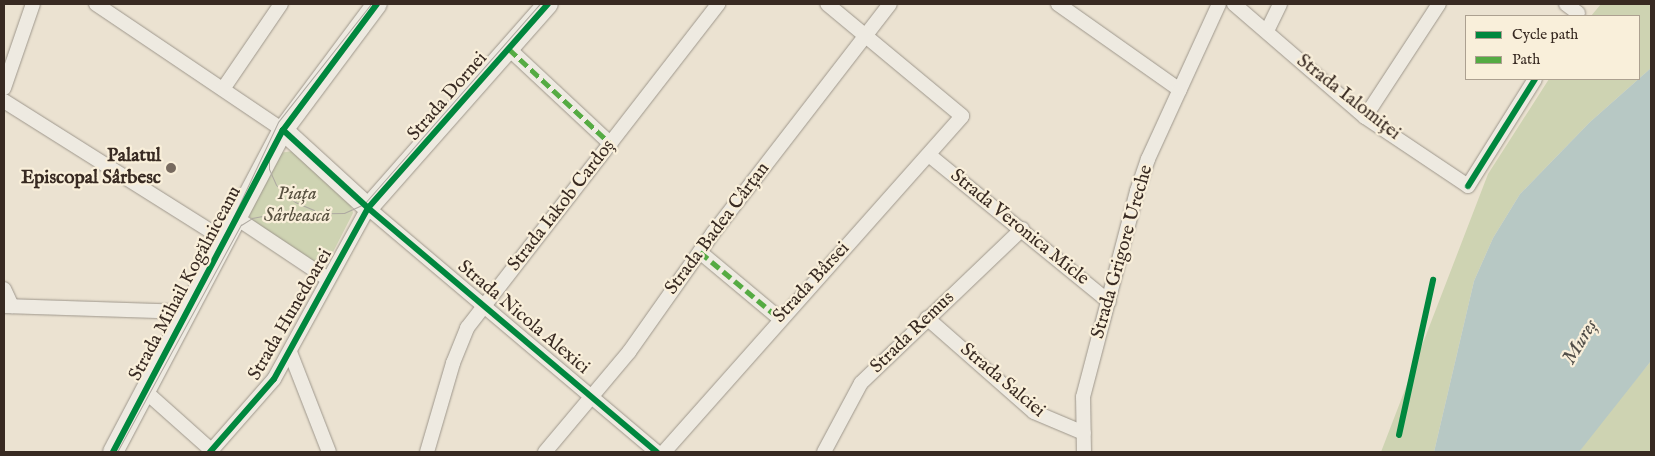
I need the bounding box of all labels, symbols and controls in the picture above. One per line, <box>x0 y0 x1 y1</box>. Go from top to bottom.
legend <box>1465 15 1640 80</box>
text: Cycle path <box>1512 25 1578 44</box>
street label: Strada Dornei <box>403 48 493 146</box>
street label: Strada Ialomiței <box>1291 50 1405 146</box>
text: Path <box>1512 50 1540 69</box>
street label: Strada Iakob Cardoș <box>504 136 620 276</box>
place label: Palatul Episcopal Sârbesc <box>21 146 161 190</box>
street label: Strada Badea Cârțan <box>661 158 775 300</box>
marker: Palatul Episcopal Sârbesc <box>165 162 177 174</box>
street label: Strada Grigore Ureche <box>1087 163 1159 341</box>
street label: Strada Veronica Micle <box>945 165 1093 291</box>
street label: Strada Mihail Kogălniceanu <box>125 183 247 385</box>
park label: Piața Sârbească <box>264 184 330 228</box>
street label: Strada Bârsei <box>769 238 855 328</box>
street label: Strada Hunedoarei <box>244 245 338 385</box>
street label: Strada Nicola Alexici <box>452 256 594 380</box>
street label: Strada Remus <box>866 287 960 379</box>
water label: Mureș <box>1557 315 1603 369</box>
street label: Strada Salciei <box>955 339 1049 423</box>

